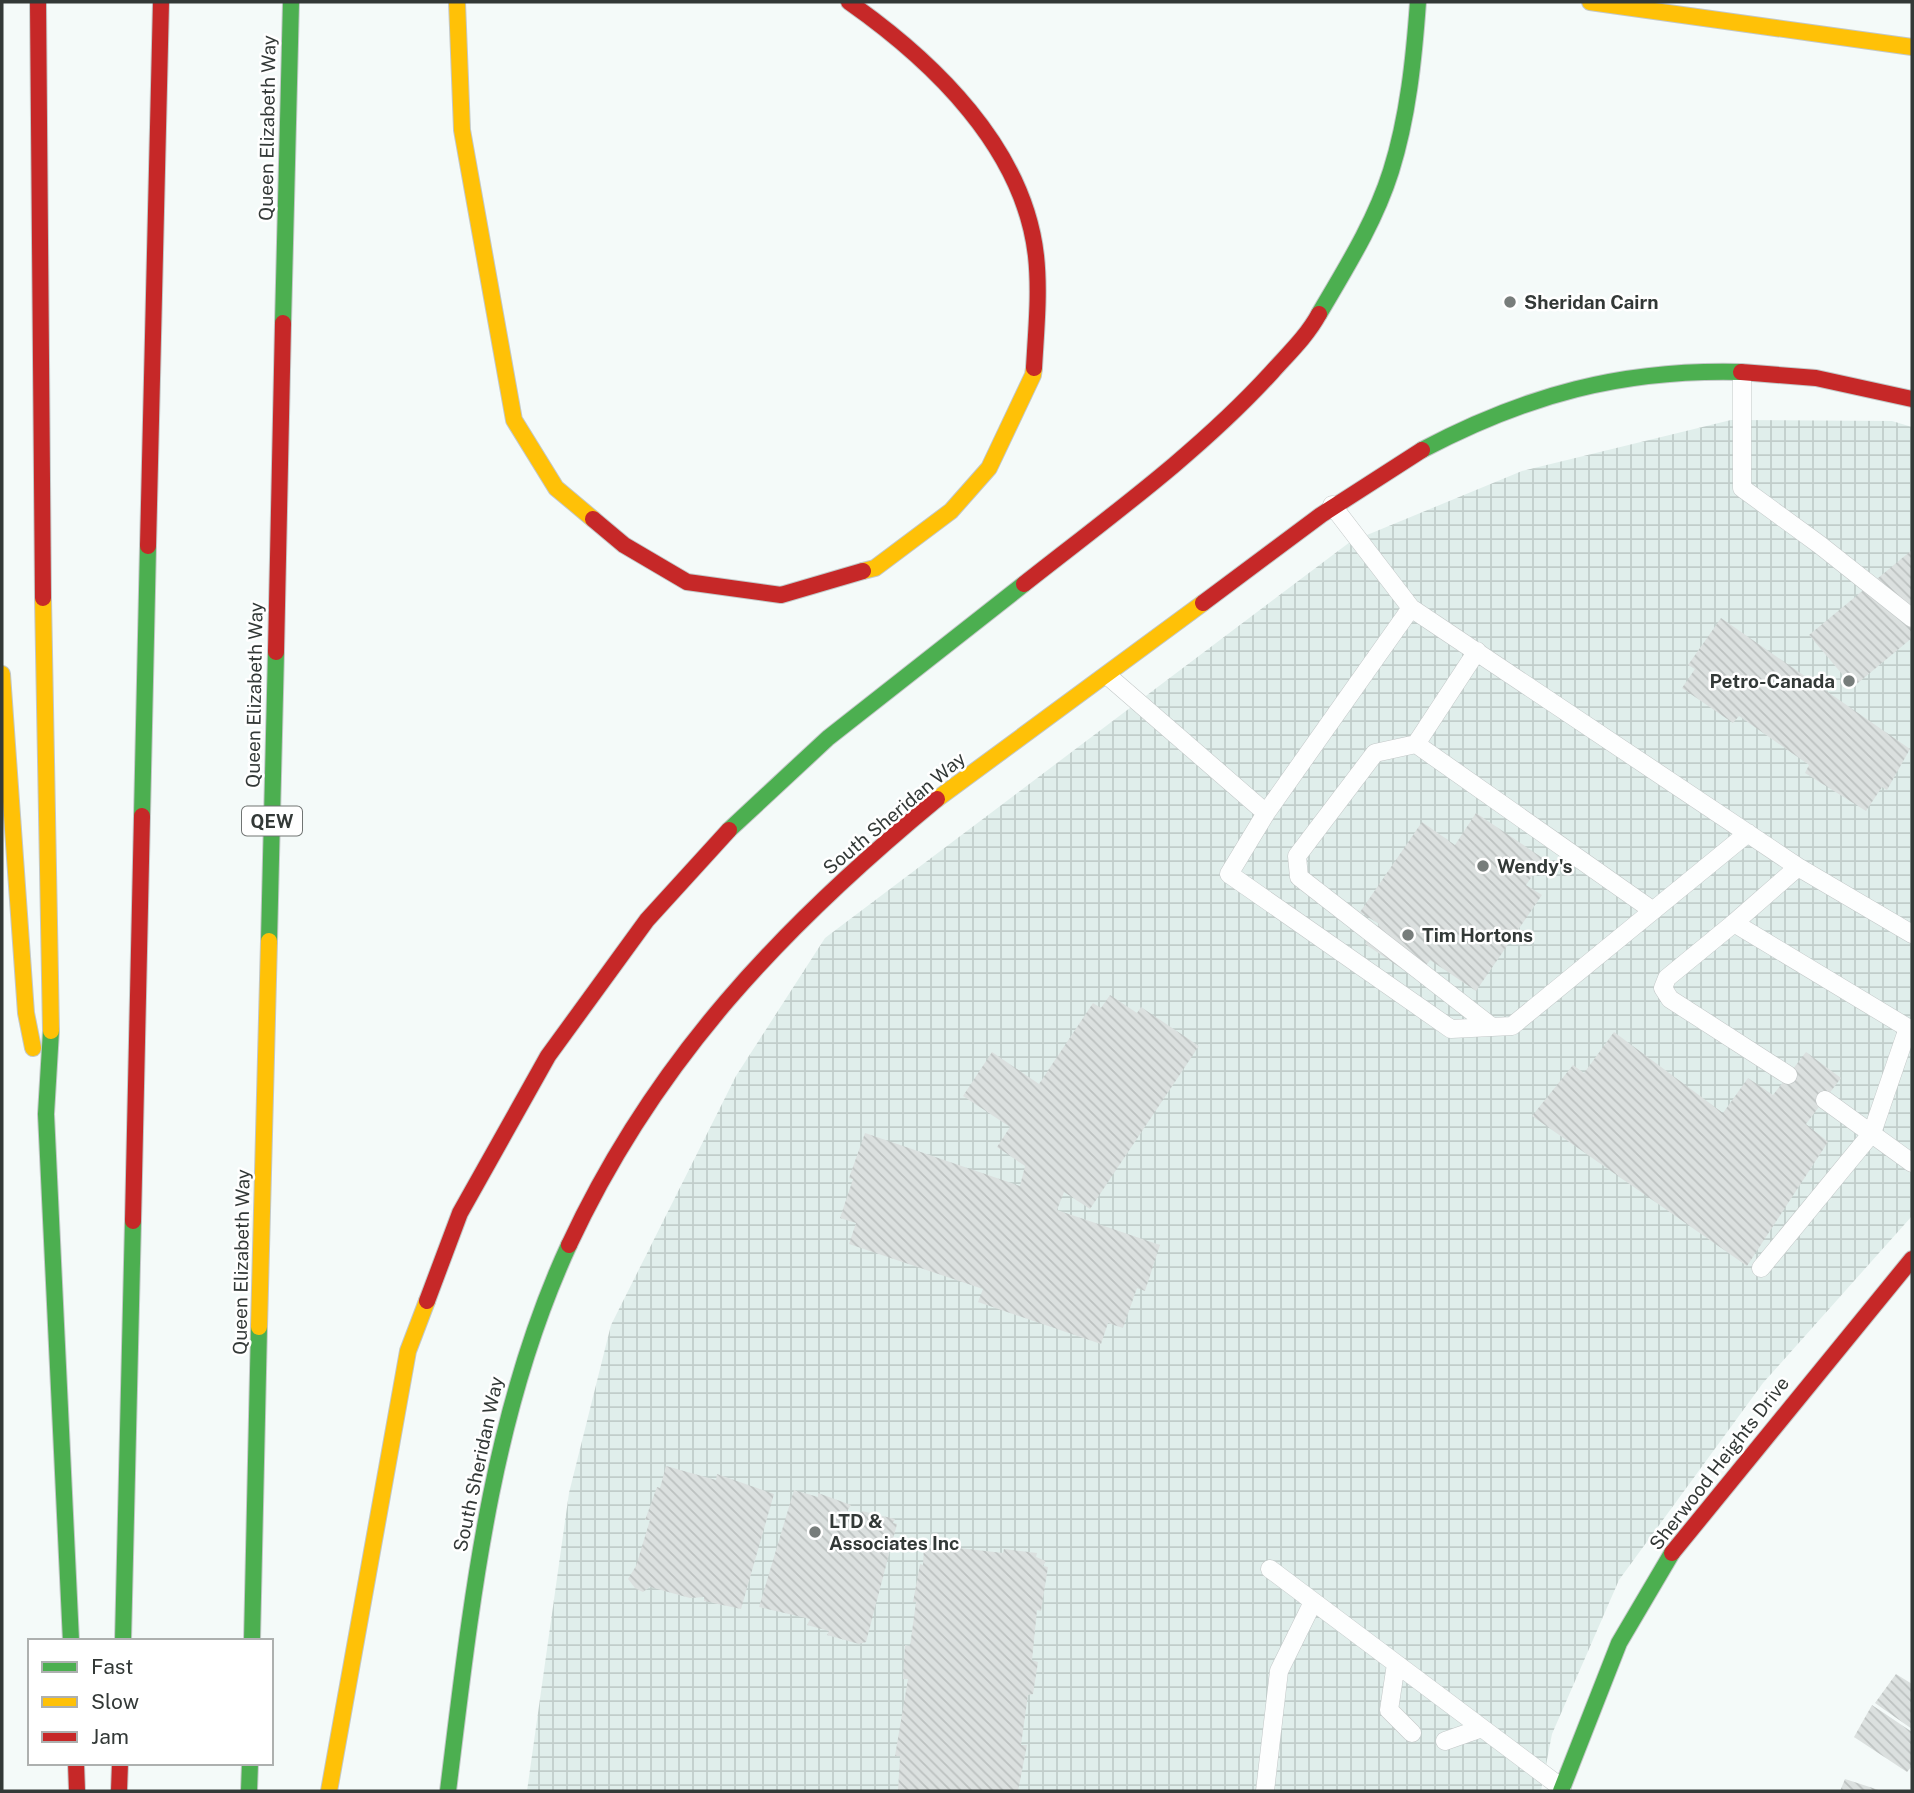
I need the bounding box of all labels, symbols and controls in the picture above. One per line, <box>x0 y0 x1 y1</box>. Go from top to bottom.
street label: Queen Elizabeth Way <box>254 35 280 221</box>
place label: Sheridan Cairn <box>1524 291 1659 313</box>
marker: Sheridan Cairn <box>1502 294 1518 310</box>
street label: Queen Elizabeth Way <box>241 602 267 788</box>
place label: Petro-Canada <box>1710 670 1835 692</box>
marker: Petro-Canada <box>1841 673 1857 689</box>
street label: South Sheridan Way <box>819 747 969 879</box>
road number: QEW <box>242 806 302 836</box>
place label: Wendy's <box>1497 855 1573 877</box>
marker: Wendy's <box>1475 858 1491 874</box>
place label: Tim Hortons <box>1422 924 1533 946</box>
marker: Tim Hortons <box>1400 927 1416 943</box>
street label: Queen Elizabeth Way <box>228 1169 254 1355</box>
street label: Sherwood Heights Drive <box>1645 1372 1793 1554</box>
street label: South Sheridan Way <box>449 1374 507 1554</box>
place label: LTD & Associates Inc <box>829 1510 959 1554</box>
marker: LTD & Associates Inc <box>807 1524 823 1540</box>
legend <box>28 1639 273 1765</box>
text: Fast <box>91 1654 133 1679</box>
text: Slow <box>91 1689 139 1714</box>
text: Jam <box>91 1724 129 1749</box>

